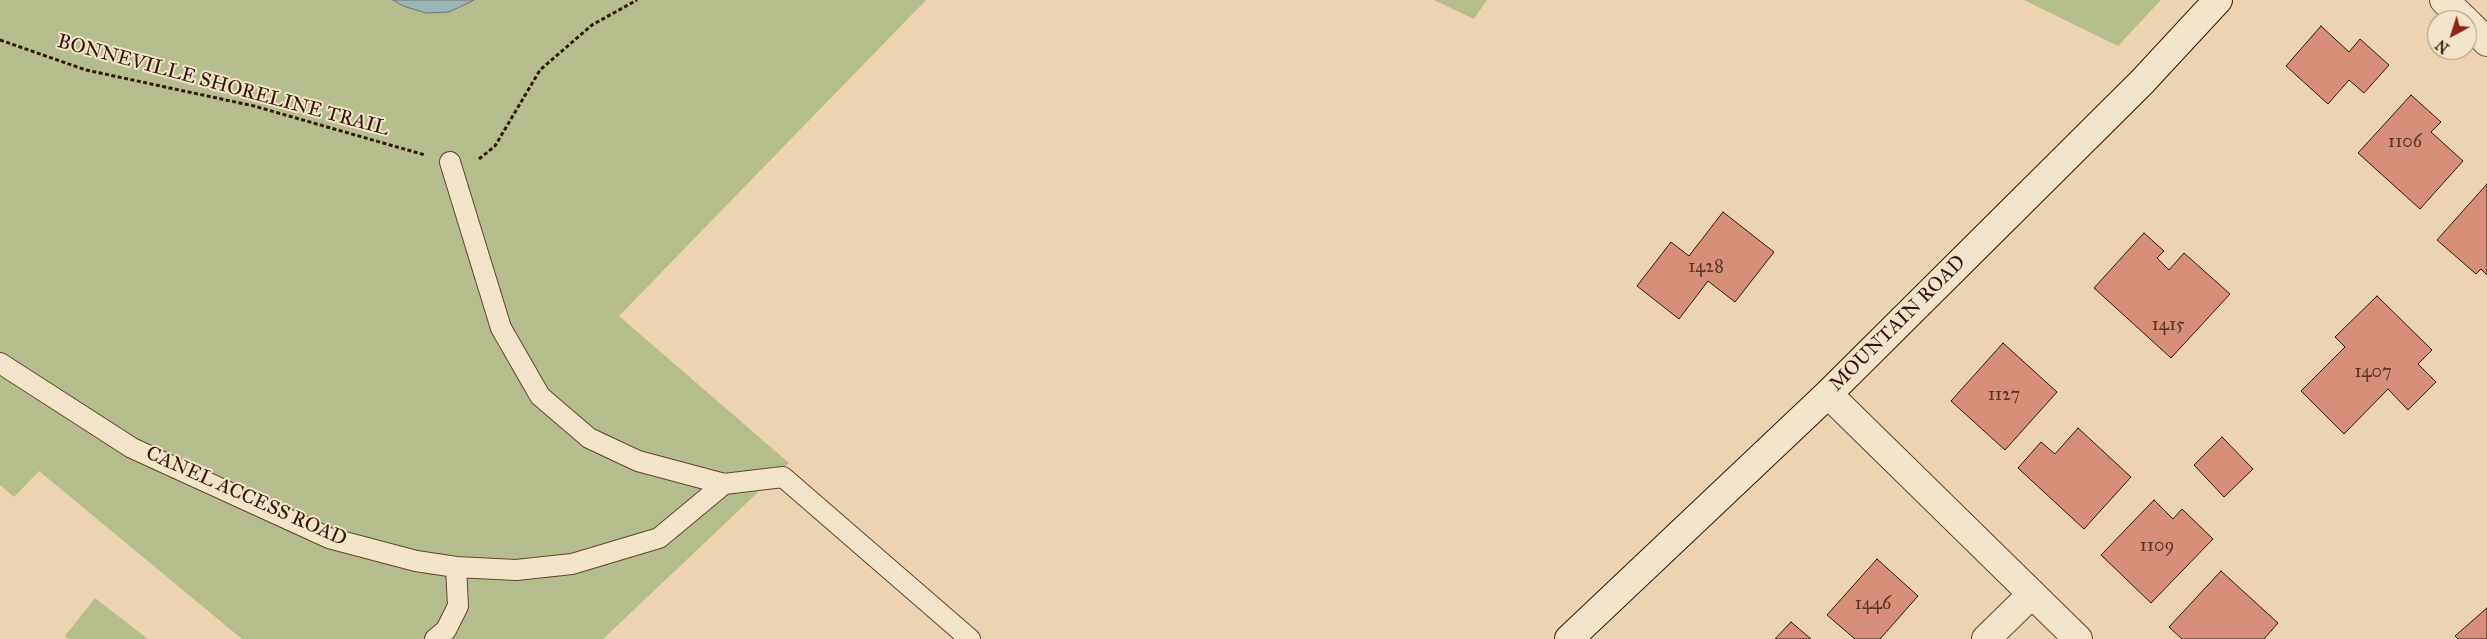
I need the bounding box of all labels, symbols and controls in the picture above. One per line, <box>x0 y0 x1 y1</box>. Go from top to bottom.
north arrow <box>2427 10 2477 60</box>
street label: BONNEVILLE SHORELINE TRAIL <box>54 30 392 142</box>
text: N <box>2433 36 2453 56</box>
house number: 1106 <box>2388 132 2422 154</box>
street label: MOUNTAIN ROAD <box>1825 251 1971 397</box>
house number: 1428 <box>1688 257 1724 279</box>
house number: 1415 <box>2152 315 2184 337</box>
house number: 1407 <box>2354 362 2392 384</box>
house number: 1127 <box>1988 385 2020 407</box>
street label: CANEL ACCESS ROAD <box>142 442 350 552</box>
house number: 1109 <box>2140 536 2174 558</box>
house number: 1446 <box>1855 594 1891 616</box>

